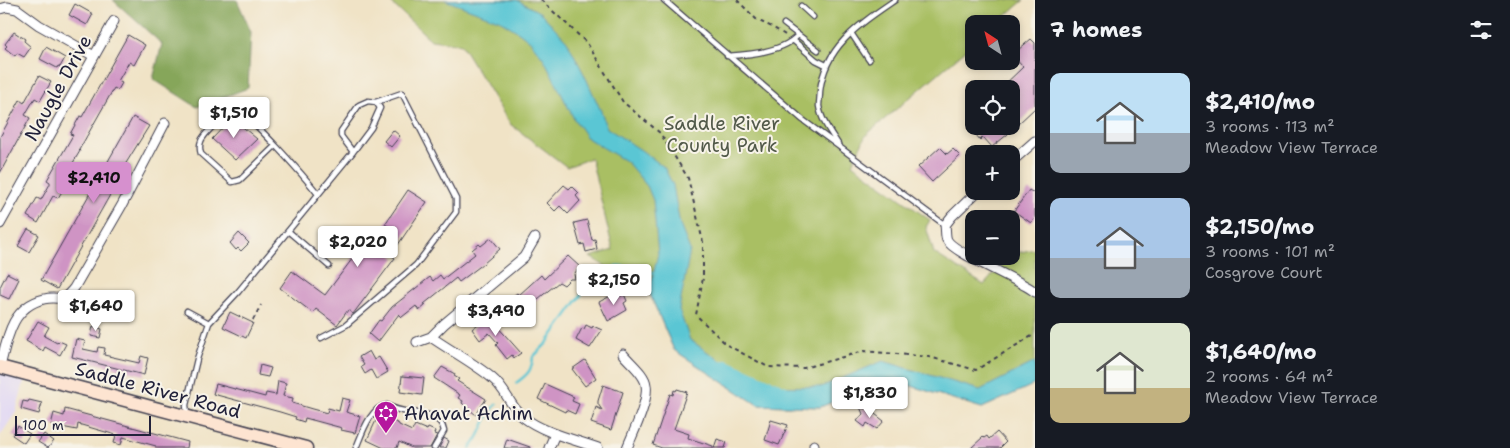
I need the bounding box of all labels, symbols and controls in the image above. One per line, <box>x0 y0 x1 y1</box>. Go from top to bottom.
north arrow <box>965 15 1020 70</box>
map controls <box>965 15 1020 265</box>
text: 7 homes <box>1050 16 1142 44</box>
icon: filters <box>1467 16 1495 44</box>
street label: Naugle Drive <box>19 30 97 146</box>
button: locate <box>965 80 1020 135</box>
text: $2,410/mo <box>1205 88 1315 116</box>
icon: home <box>1090 93 1150 153</box>
pin: $1,510 <box>193 96 275 139</box>
text: $1,510 <box>210 102 258 123</box>
park label: Saddle River County Park <box>664 111 780 158</box>
text: 3 rooms · 113 m² <box>1205 116 1335 137</box>
text: Meadow View Terrace <box>1205 137 1378 158</box>
button: + <box>965 145 1020 200</box>
pin: $2,410 <box>53 162 135 204</box>
text: $2,410 <box>67 167 121 188</box>
button: − <box>965 210 1020 265</box>
text: $2,150/mo <box>1205 213 1314 241</box>
icon: home <box>1090 218 1150 278</box>
pin: $2,020 <box>317 226 399 268</box>
text: $2,020 <box>329 231 387 252</box>
text: 3 rooms · 101 m² <box>1205 241 1335 262</box>
text: Cosgrove Court <box>1205 262 1323 283</box>
pin: $2,150 <box>573 264 655 306</box>
text: $2,150 <box>588 269 640 290</box>
pin: $1,640 <box>55 290 137 332</box>
pin: $3,490 <box>455 294 537 337</box>
text: $1,640 <box>69 295 123 316</box>
text: $3,490 <box>467 300 525 321</box>
text: $1,640/mo <box>1205 338 1317 366</box>
icon: home <box>1090 343 1150 403</box>
street label: Saddle River Road <box>72 356 244 424</box>
text: 2 rooms · 64 m² <box>1205 366 1333 387</box>
pin: $1,830 <box>829 376 911 419</box>
text: $1,830 <box>843 382 897 403</box>
text: Meadow View Terrace <box>1205 387 1378 408</box>
synagogue icon: Ahavat Achim <box>373 400 399 434</box>
place label: Ahavat Achim <box>404 401 533 426</box>
scale bar <box>15 413 151 436</box>
text: 100 m <box>22 416 64 434</box>

